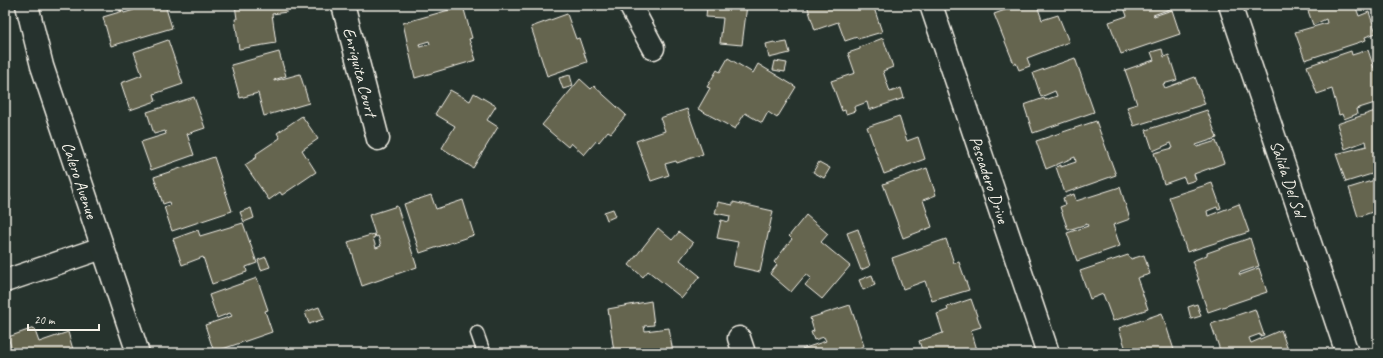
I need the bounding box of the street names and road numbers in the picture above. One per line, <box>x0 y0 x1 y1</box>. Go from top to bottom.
street label: Enriquita Court <box>339 25 383 121</box>
street label: Pescadero Drive <box>965 133 1014 227</box>
street label: Salida Del Sol <box>1266 138 1312 222</box>
street label: Calero Avenue <box>58 139 103 222</box>

